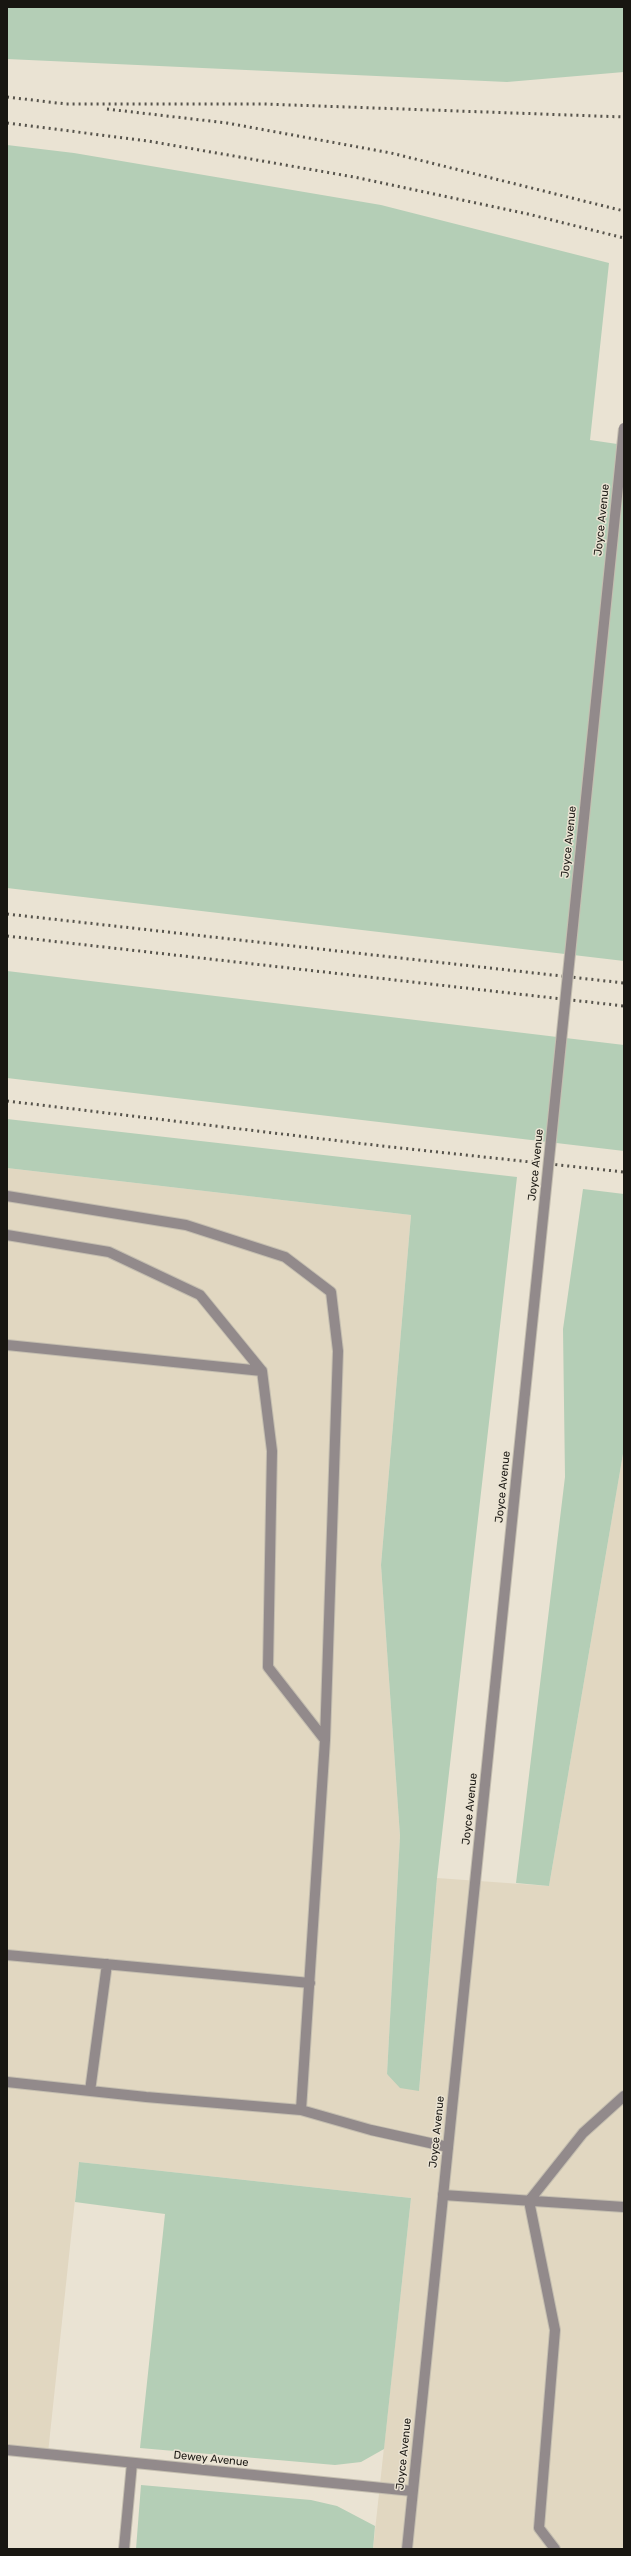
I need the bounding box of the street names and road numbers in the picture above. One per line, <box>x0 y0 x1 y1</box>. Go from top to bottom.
street label: Joyce Avenue <box>592 483 612 557</box>
street label: Joyce Avenue <box>559 805 579 879</box>
street label: Joyce Avenue <box>526 1128 546 1202</box>
street label: Joyce Avenue <box>493 1450 513 1524</box>
street label: Joyce Avenue <box>460 1772 480 1846</box>
street label: Joyce Avenue <box>427 2095 447 2169</box>
street label: Joyce Avenue <box>394 2417 414 2491</box>
street label: Dewey Avenue <box>173 2448 249 2470</box>

